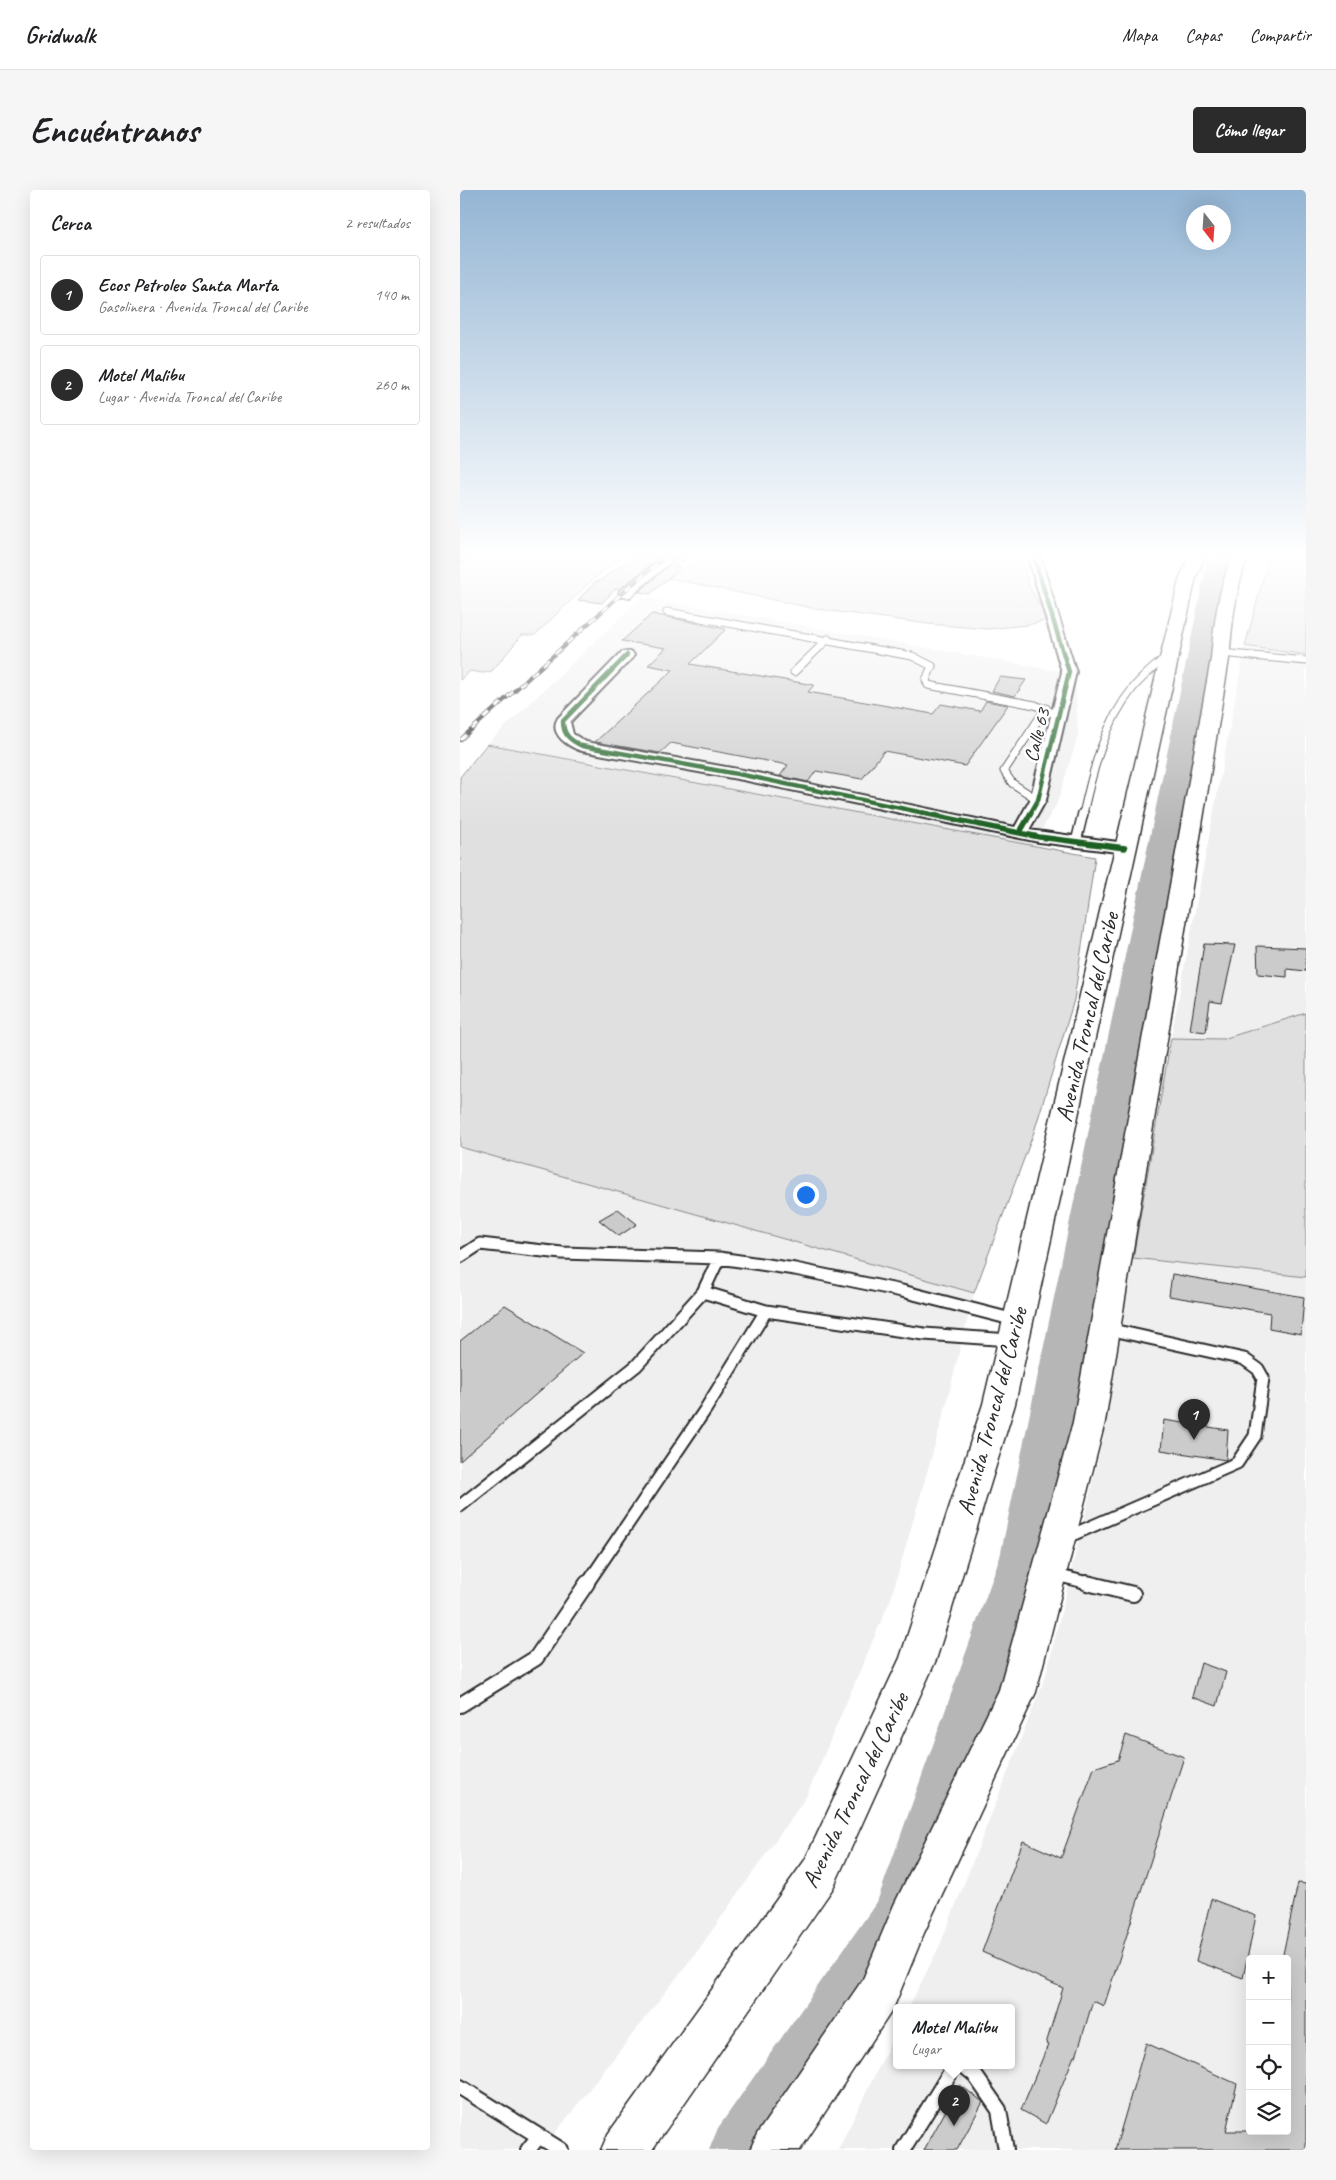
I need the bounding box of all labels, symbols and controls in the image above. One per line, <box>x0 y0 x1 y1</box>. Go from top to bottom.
text: Gridwalk <box>25 20 95 50</box>
text: Mapa <box>1122 24 1157 46</box>
text: Capas <box>1185 24 1222 46</box>
text: Compartir <box>1250 24 1311 46</box>
button: Cómo llegar <box>1193 107 1306 153</box>
text: Encuéntranos <box>30 108 199 153</box>
north arrow <box>1186 205 1231 250</box>
text: Cerca <box>50 210 91 236</box>
text: 2 resultados <box>345 213 410 233</box>
text: Ecos Petroleo Santa Marta <box>98 273 278 297</box>
text: 1 <box>63 285 71 305</box>
text: 140 m <box>375 285 409 305</box>
text: Gasolinera · Avenida Troncal del Caribe <box>98 297 307 317</box>
text: Motel Malibu <box>98 363 184 387</box>
text: 2 <box>63 375 71 395</box>
text: 260 m <box>375 375 409 395</box>
text: Lugar · Avenida Troncal del Caribe <box>98 387 281 407</box>
street label: Calle 63 <box>1018 704 1056 764</box>
street label: Avenida Troncal del Caribe <box>1048 907 1126 1125</box>
your location <box>793 1182 819 1208</box>
street label: Avenida Troncal del Caribe <box>950 1302 1035 1518</box>
pin: 1 <box>1178 1399 1210 1440</box>
street label: Avenida Troncal del Caribe <box>795 1685 916 1893</box>
map controls <box>1246 1955 1291 2135</box>
button: + <box>1246 1955 1291 2000</box>
button: − <box>1246 2000 1291 2045</box>
popup <box>893 2004 1015 2069</box>
text: Motel Malibu <box>911 2015 997 2039</box>
text: Lugar <box>911 2039 941 2059</box>
button: locate <box>1246 2045 1291 2090</box>
pin: 2 <box>938 2085 970 2126</box>
button: layers <box>1246 2090 1291 2135</box>

